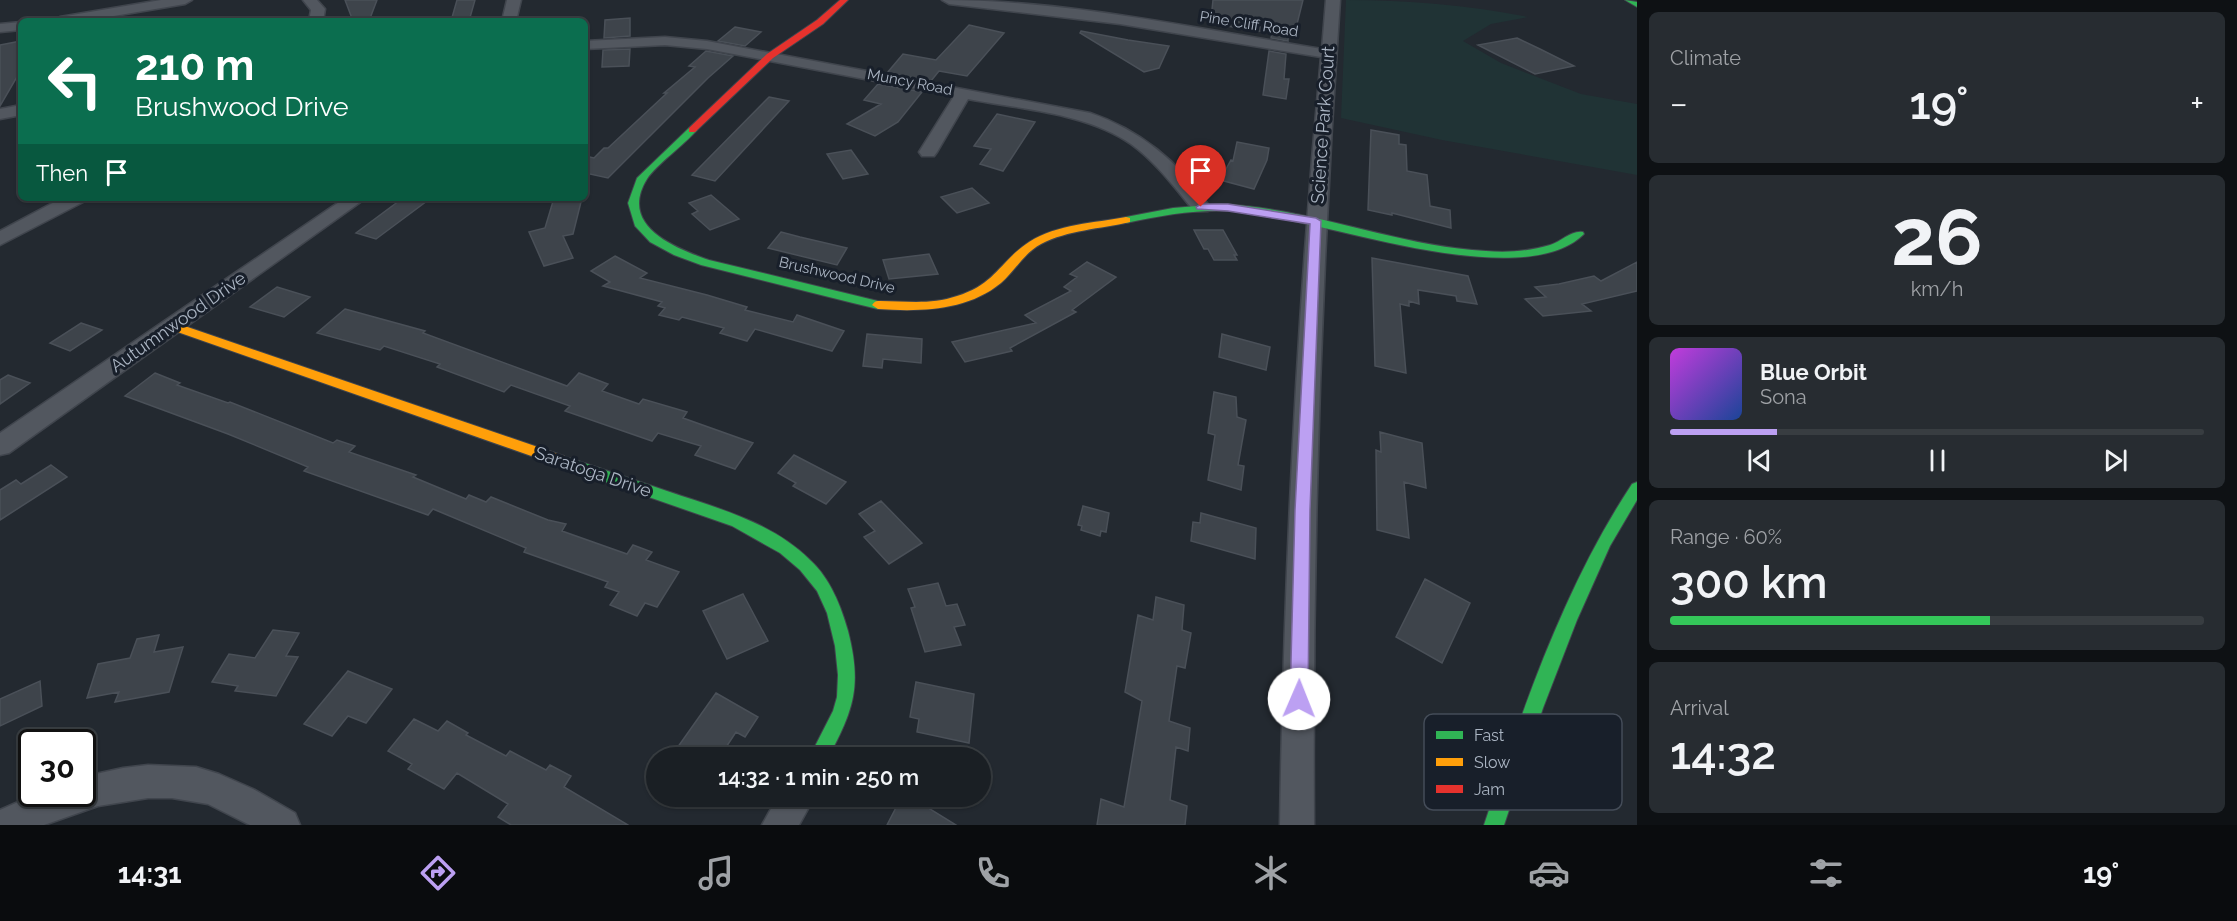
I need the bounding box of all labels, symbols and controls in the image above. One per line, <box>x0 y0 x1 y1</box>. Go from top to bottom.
street label: Pine Cliff Road <box>1198 7 1300 41</box>
text: 210 m <box>135 41 254 90</box>
icon: left <box>36 42 114 120</box>
street label: Science Park Court <box>1307 45 1338 205</box>
text: Climate <box>1670 46 1741 70</box>
street label: Muncy Road <box>866 65 954 99</box>
text: 19° <box>1910 77 1968 130</box>
text: − <box>1670 84 1688 123</box>
text: + <box>2190 84 2204 123</box>
text: Brushwood Drive <box>135 91 349 122</box>
pin <box>1175 145 1226 207</box>
icon: arrive <box>1184 154 1217 187</box>
icon: arrive <box>100 156 133 189</box>
text: Then <box>36 160 88 186</box>
text: 26 <box>1891 192 1983 283</box>
street label: Brushwood Drive <box>777 253 897 297</box>
street label: Autumnwood Drive <box>106 267 250 376</box>
text: km/h <box>1911 277 1963 301</box>
text: Blue Orbit <box>1760 359 1867 385</box>
text: Sona <box>1760 385 1807 409</box>
street label: Saratoga Drive <box>532 442 655 501</box>
icon: previous <box>1743 444 1776 477</box>
icon: pause <box>1921 444 1954 477</box>
icon: next <box>2099 444 2132 477</box>
text: Range · 60% <box>1670 525 1782 549</box>
text: 300 km <box>1670 556 1827 609</box>
position arrow <box>1267 667 1331 731</box>
text: Arrival <box>1670 696 1729 720</box>
legend <box>1424 714 1622 810</box>
text: Fast <box>1474 726 1505 745</box>
text: 14:32 <box>1670 727 1776 780</box>
speed limit sign: 30 <box>18 729 96 807</box>
text: Slow <box>1474 753 1510 772</box>
text: 14:32 · 1 min · 250 m <box>718 764 919 790</box>
text: Jam <box>1474 780 1505 799</box>
icon: directions <box>417 852 459 894</box>
icon: music <box>695 852 737 894</box>
icon: phone <box>972 852 1014 894</box>
icon: climate <box>1250 852 1292 894</box>
icon: car <box>1528 852 1570 894</box>
icon: filters <box>1805 852 1847 894</box>
text: 14:31 <box>118 858 182 889</box>
text: 19° <box>2083 858 2119 889</box>

